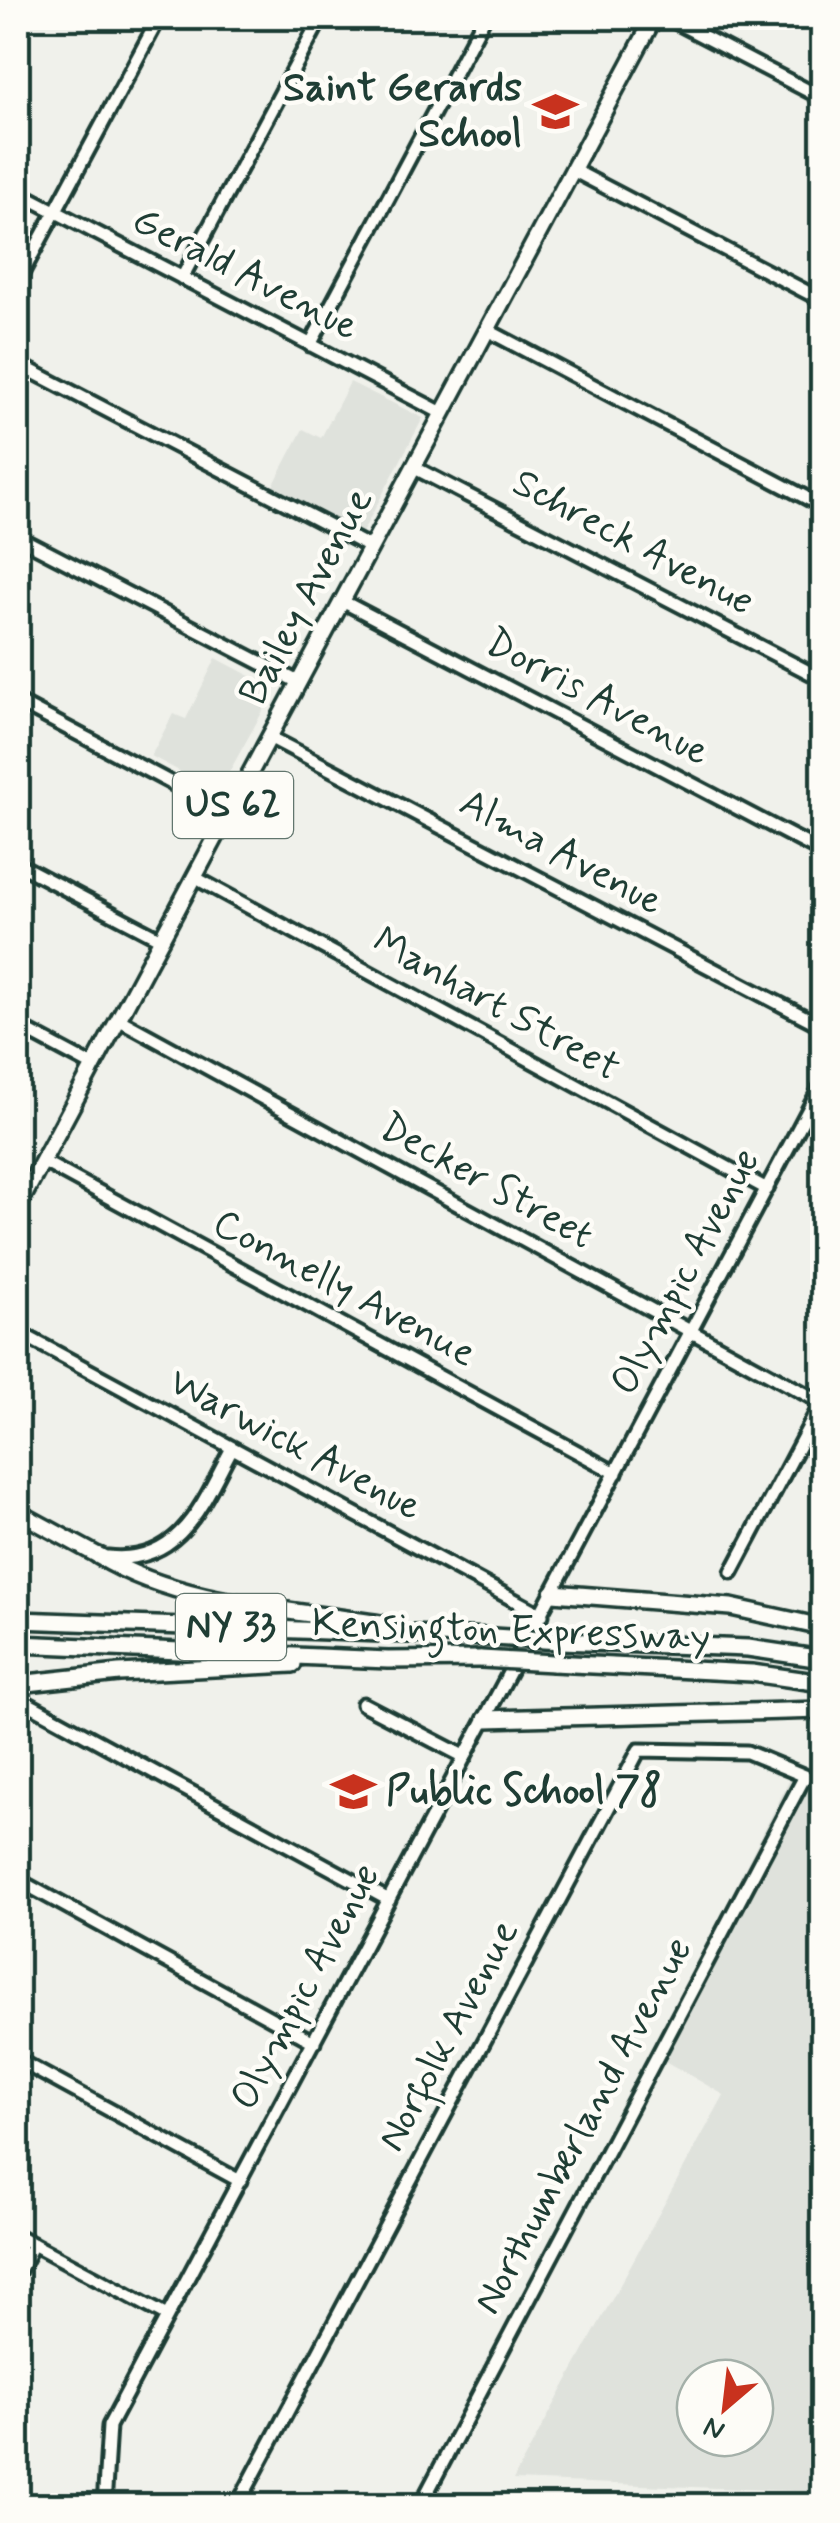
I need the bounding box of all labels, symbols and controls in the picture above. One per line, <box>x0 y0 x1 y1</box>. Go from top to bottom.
place label: Saint Gerards School <box>283 63 522 161</box>
school or university icon: Saint Gerards School <box>531 88 579 136</box>
street label: Gerald Avenue <box>123 195 367 353</box>
street label: Schreck Avenue <box>503 458 763 628</box>
street label: Bailey Avenue <box>228 480 386 714</box>
street label: Dorris Avenue <box>476 617 718 779</box>
road number: US 62 <box>173 772 293 838</box>
street label: Alma Avenue <box>450 778 672 928</box>
street label: Manhart Street <box>363 916 629 1094</box>
street label: Decker Street <box>370 1102 602 1262</box>
street label: Olympic Avenue <box>599 1140 773 1404</box>
street label: Connelly Avenue <box>204 1198 484 1380</box>
street label: Warwick Avenue <box>159 1356 431 1534</box>
road number: NY 33 <box>176 1594 286 1660</box>
street label: Kensington Expressway <box>311 1598 711 1668</box>
place label: Public School 78 <box>386 1766 662 1818</box>
school or university icon: Public School 78 <box>329 1768 377 1816</box>
street label: Olympic Avenue <box>219 1855 393 2119</box>
street label: Norfolk Avenue <box>366 1911 534 2162</box>
street label: Northumberland Avenue <box>462 1928 706 2324</box>
north arrow <box>675 2358 775 2458</box>
text: N <box>698 2407 731 2449</box>

